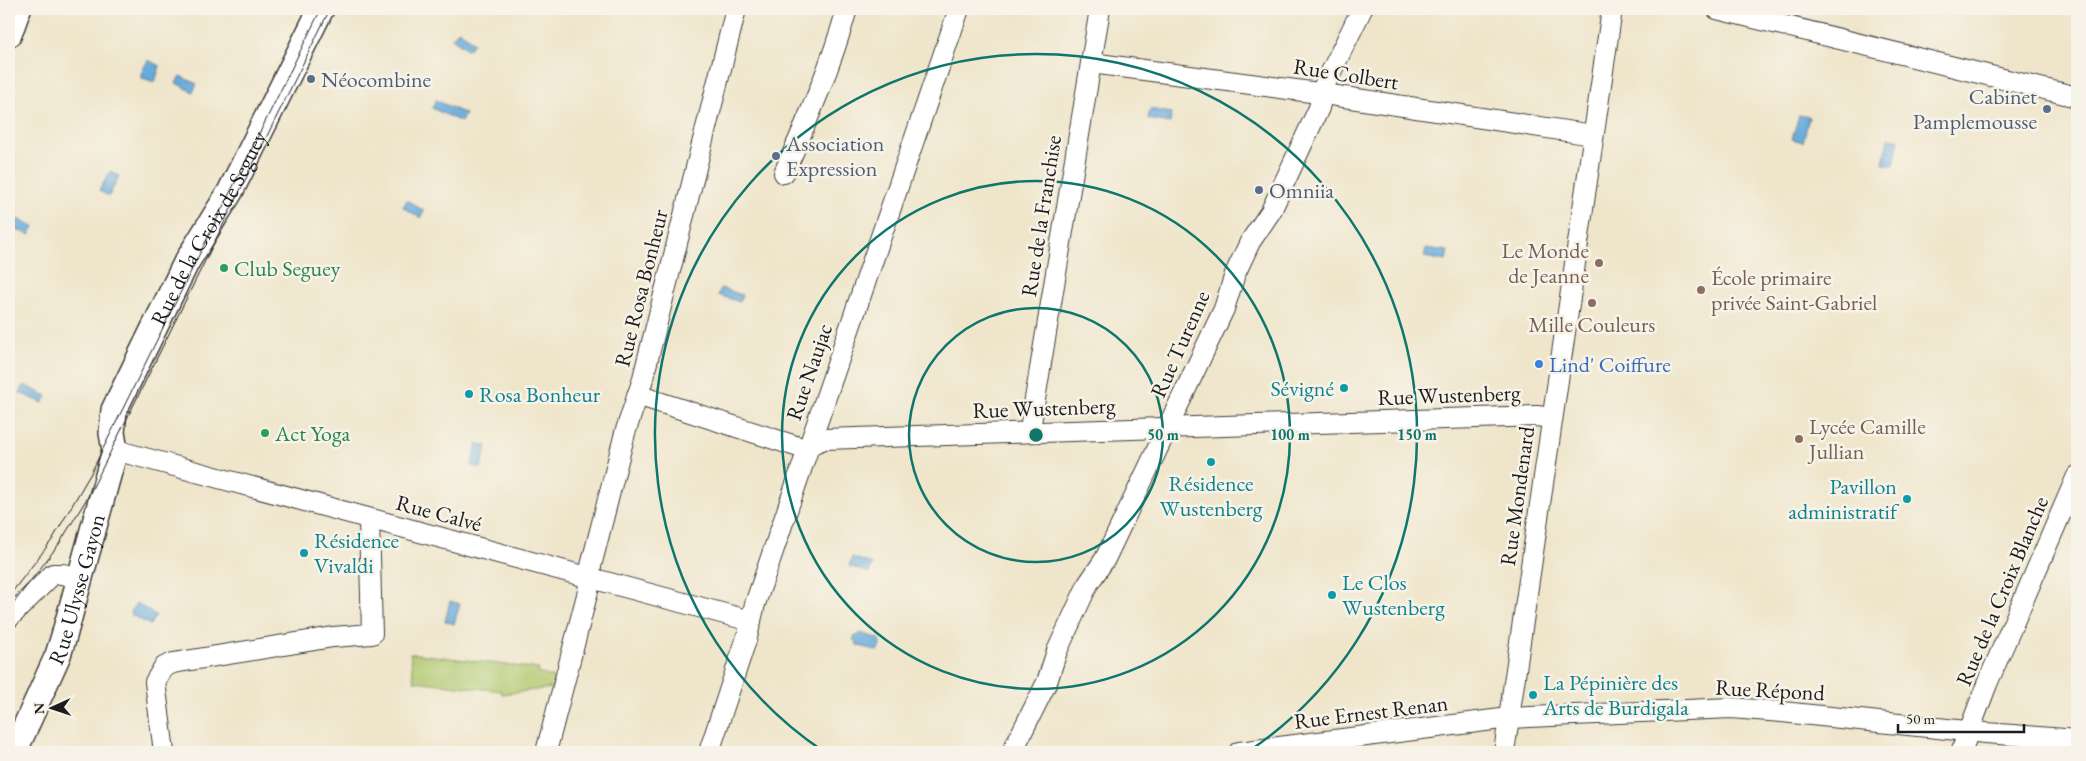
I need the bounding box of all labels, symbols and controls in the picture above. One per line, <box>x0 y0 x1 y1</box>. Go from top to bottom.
street label: Rue Colbert <box>1291 51 1401 97</box>
place label: Néocombine <box>321 65 432 94</box>
marker: Néocombine <box>305 73 317 85</box>
place label: Cabinet Pamplemousse <box>1913 82 2037 136</box>
marker: Cabinet Pamplemousse <box>2041 103 2053 115</box>
street label: Rue de la Croix de Seguey <box>143 125 273 330</box>
place label: Association Expression <box>785 129 885 183</box>
street label: Rue de la Franchise <box>1014 133 1068 299</box>
marker: Association Expression <box>770 150 782 162</box>
place label: Omniia <box>1269 176 1334 205</box>
marker: Omniia <box>1253 184 1265 196</box>
street label: Rue Rosa Bonheur <box>607 206 675 370</box>
place label: Le Monde de Jeanne <box>1502 236 1589 290</box>
place label: Club Seguey <box>234 254 341 283</box>
marker: Le Monde de Jeanne <box>1593 257 1605 269</box>
marker: Club Seguey <box>218 262 230 274</box>
place label: École primaire privée Saint-Gabriel <box>1711 263 1877 317</box>
marker: École primaire privée Saint-Gabriel <box>1695 284 1707 296</box>
street label: Rue Turenne <box>1143 285 1217 402</box>
marker: Mille Couleurs <box>1586 297 1598 309</box>
place label: Mille Couleurs <box>1529 310 1655 339</box>
street label: Rue Naujac <box>779 320 839 424</box>
place label: Lind' Coiffure <box>1549 350 1671 379</box>
marker: Lind' Coiffure <box>1533 358 1545 370</box>
place label: Sévigné <box>1270 374 1334 403</box>
street label: Rue Wustenberg <box>1377 378 1521 412</box>
place label: Rosa Bonheur <box>479 380 601 409</box>
marker: Sévigné <box>1338 382 1350 394</box>
marker: Rosa Bonheur <box>463 388 475 400</box>
street label: Rue Wustenberg <box>972 391 1116 425</box>
place label: Lycée Camille Jullian <box>1807 412 1926 466</box>
place label: Act Yoga <box>274 419 350 448</box>
street label: Rue Mondenard <box>1493 423 1541 568</box>
text: 50 m <box>1147 425 1179 444</box>
text: 100 m <box>1270 425 1310 444</box>
text: 150 m <box>1397 425 1437 444</box>
centre of rings <box>1027 426 1045 444</box>
marker: Act Yoga <box>259 427 271 439</box>
marker: Lycée Camille Jullian <box>1793 433 1805 445</box>
marker: Résidence Wustenberg <box>1205 456 1217 468</box>
place label: Résidence Wustenberg <box>1160 469 1263 523</box>
place label: Pavillon administratif <box>1788 472 1900 526</box>
street label: Rue Calvé <box>393 488 485 538</box>
street label: Rue de la Croix Blanche <box>1949 491 2055 690</box>
marker: Pavillon administratif <box>1901 493 1913 505</box>
street label: Rue Ulysse Gayon <box>41 510 111 669</box>
place label: Résidence Vivaldi <box>314 526 400 580</box>
marker: Résidence Vivaldi <box>298 547 310 559</box>
place label: Le Clos Wustenberg <box>1342 568 1445 622</box>
marker: Le Clos Wustenberg <box>1326 589 1338 601</box>
place label: La Pépinière des Arts de Burdigala <box>1542 668 1689 722</box>
street label: Rue Répond <box>1715 673 1826 707</box>
north arrow <box>28 684 78 734</box>
street label: Rue Ernest Renan <box>1292 688 1450 736</box>
marker: La Pépinière des Arts de Burdigala <box>1527 689 1539 701</box>
scale bar <box>1898 701 2025 733</box>
text: N <box>30 702 48 715</box>
text: 50 m <box>1906 709 1935 728</box>

